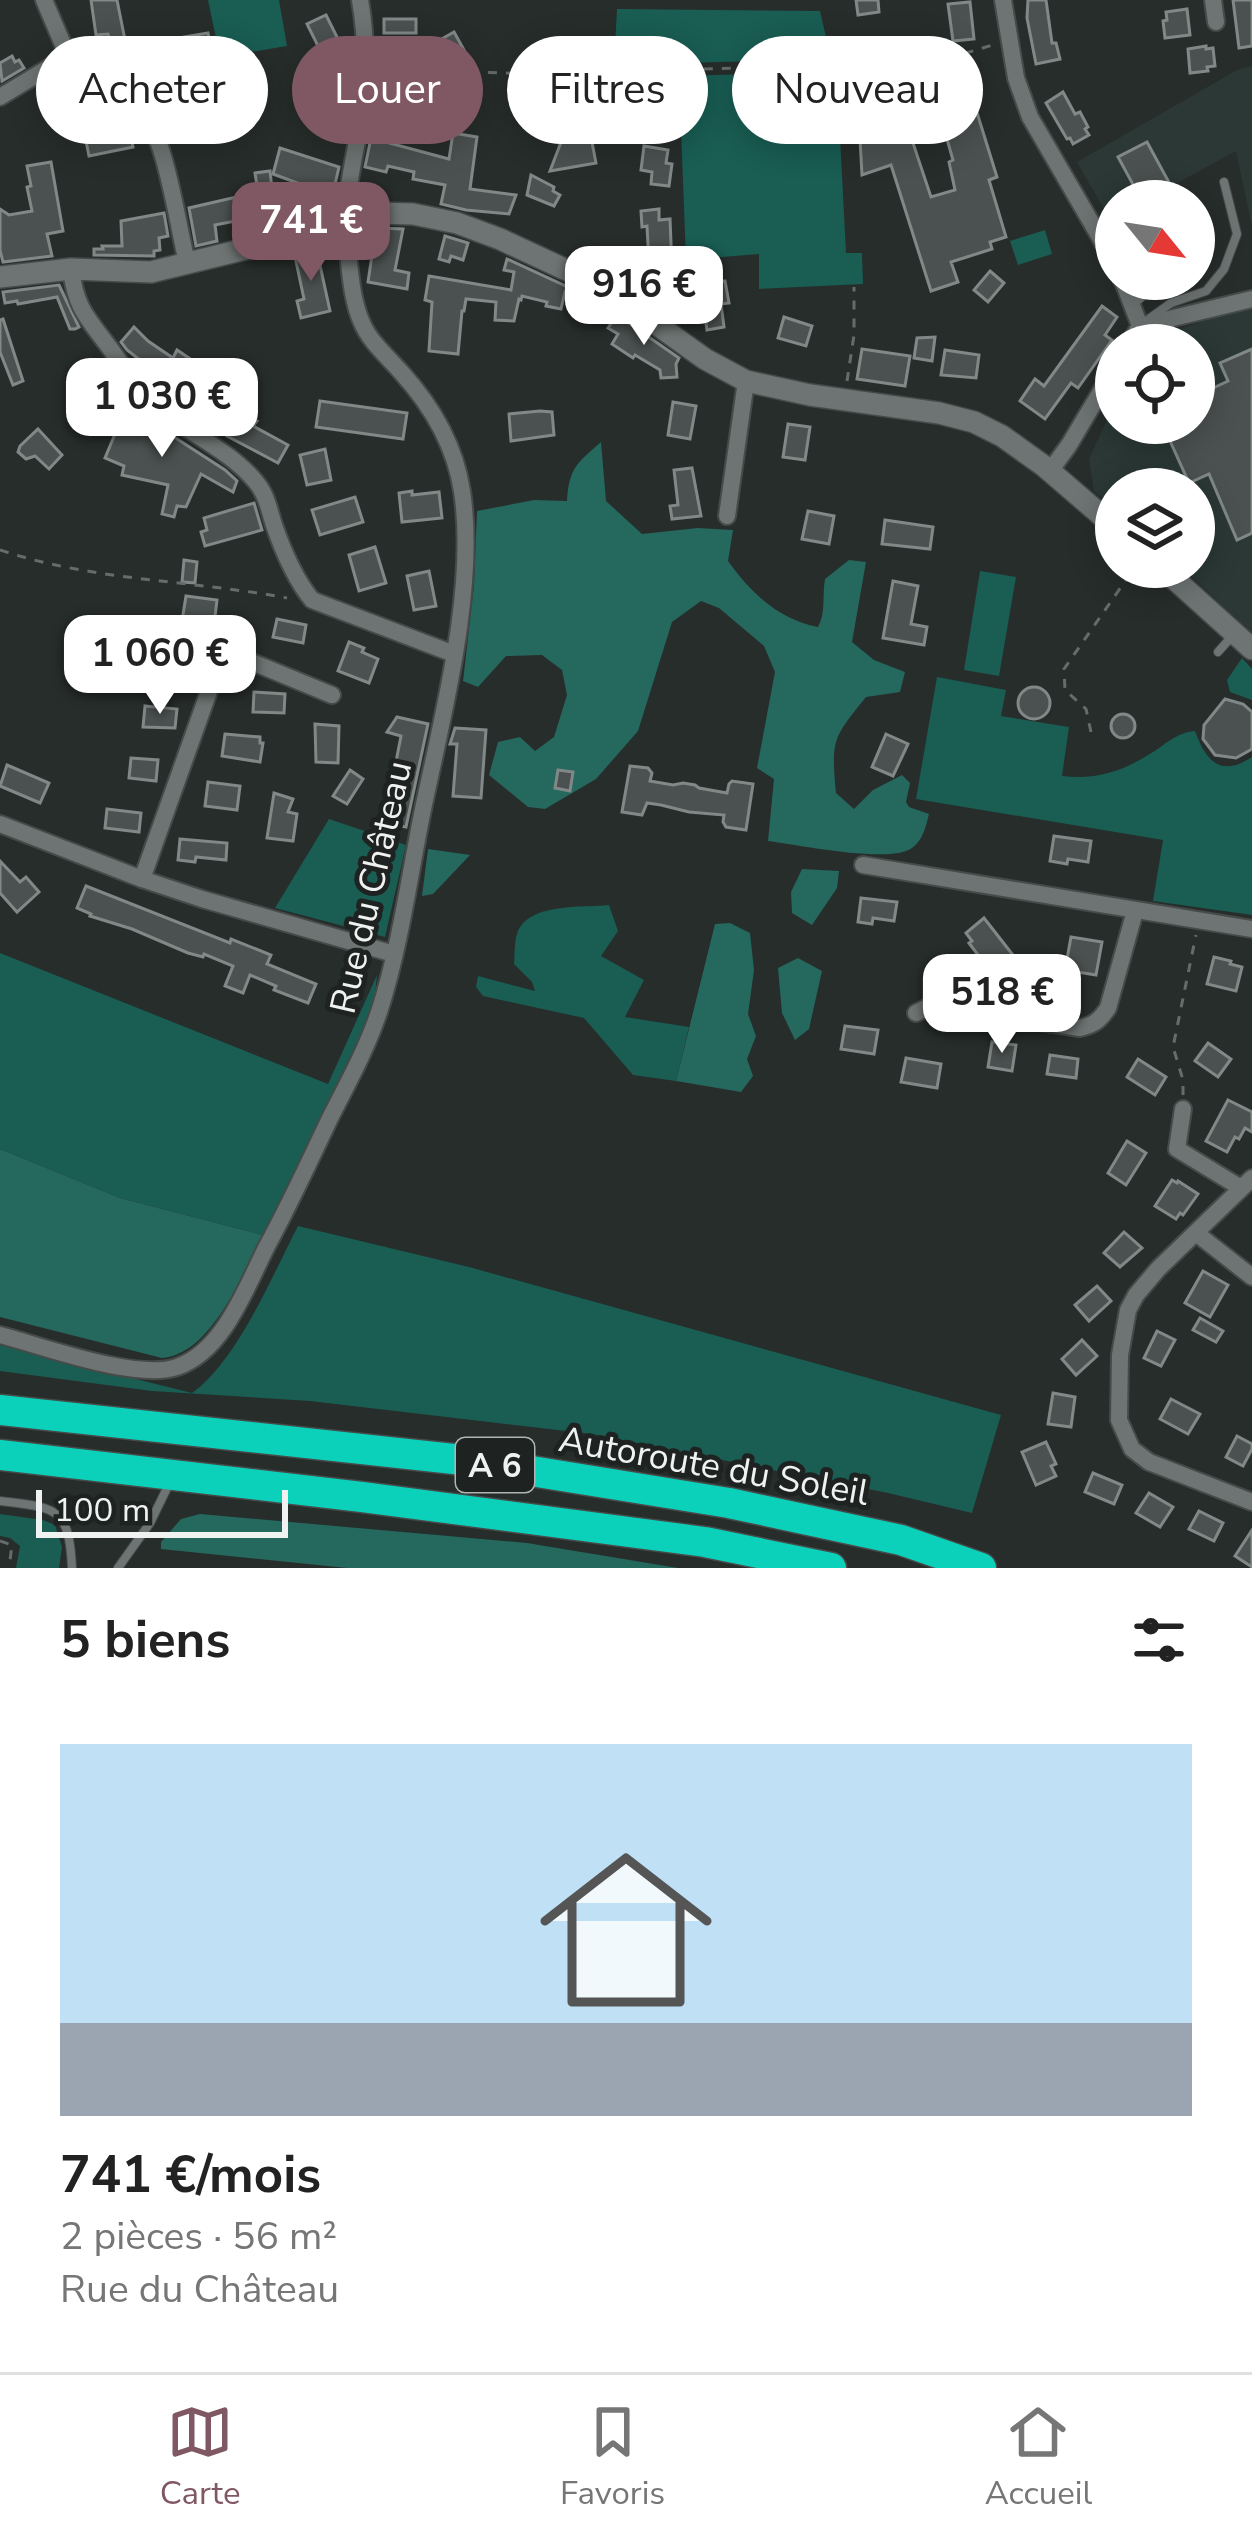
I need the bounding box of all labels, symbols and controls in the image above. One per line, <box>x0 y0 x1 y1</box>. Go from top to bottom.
chip: Acheter <box>36 36 268 144</box>
chip: Louer <box>292 36 483 144</box>
chip: Filtres <box>507 36 708 144</box>
chip: Nouveau <box>732 36 983 144</box>
north arrow <box>1095 180 1215 300</box>
map controls <box>1095 180 1215 588</box>
pin: 741 € <box>227 182 395 284</box>
text: 741 € <box>259 194 363 247</box>
pin: 916 € <box>560 246 728 348</box>
text: 916 € <box>592 258 696 311</box>
button: locate <box>1095 324 1215 444</box>
pin: 1 030 € <box>51 358 273 460</box>
text: 1 030 € <box>93 370 231 423</box>
button: layers <box>1095 468 1215 588</box>
pin: 1 060 € <box>49 615 271 717</box>
text: 1 060 € <box>91 627 229 680</box>
street label: Rue du Château <box>319 756 424 1018</box>
pin: 518 € <box>918 954 1086 1056</box>
text: 518 € <box>950 966 1054 1019</box>
street label: Autoroute du Soleil <box>555 1415 873 1518</box>
road number: A 6 <box>456 1438 534 1492</box>
scale bar <box>36 1484 288 1537</box>
text: 100 m <box>54 1488 150 1533</box>
text: 5 biens <box>60 1605 230 1675</box>
icon: filters <box>1126 1607 1192 1673</box>
icon: home <box>518 1822 734 2038</box>
text: 741 €/mois <box>60 2140 321 2210</box>
text: 2 pièces · 56 m² <box>60 2210 337 2263</box>
text: Rue du Château <box>60 2263 339 2316</box>
tab: Carte <box>160 2399 241 2516</box>
tab: Favoris <box>560 2399 665 2516</box>
tab: Accueil <box>985 2399 1092 2516</box>

